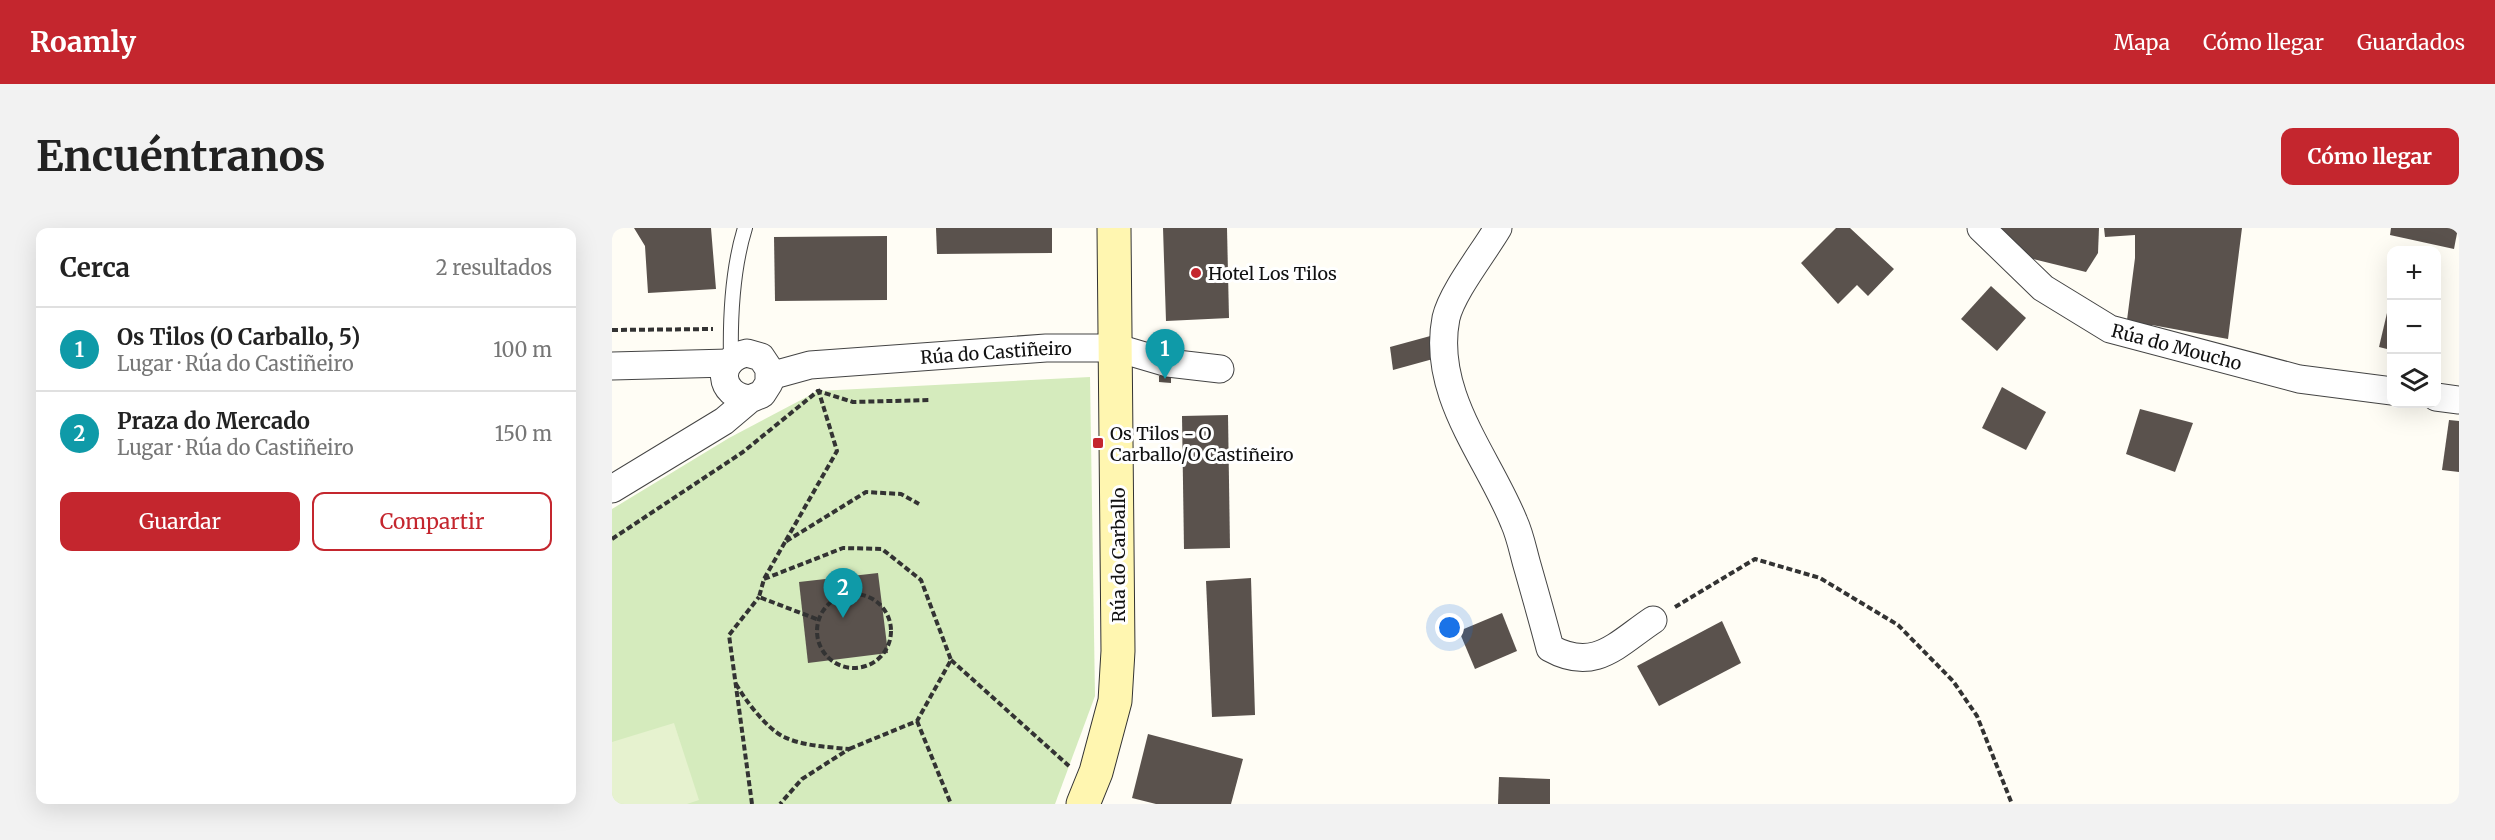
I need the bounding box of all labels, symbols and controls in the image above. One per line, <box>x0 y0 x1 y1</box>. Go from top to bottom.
text: Roamly <box>30 24 136 60</box>
text: Mapa <box>2114 29 2170 56</box>
text: Cómo llegar <box>2203 29 2324 56</box>
text: Guardados <box>2357 29 2465 56</box>
button: Cómo llegar <box>2281 128 2459 185</box>
text: Encuéntranos <box>36 130 325 182</box>
map controls <box>2387 246 2441 408</box>
button: + <box>2387 246 2441 300</box>
text: Cerca <box>60 251 130 284</box>
text: 2 resultados <box>436 255 552 280</box>
place label: Hotel Los Tilos <box>1208 262 1337 285</box>
marker: Hotel Los Tilos <box>1189 266 1203 280</box>
button: − <box>2387 300 2441 354</box>
street label: Rúa do Moucho <box>2109 318 2245 375</box>
text: Os Tilos (O Carballo, 5) <box>117 323 360 351</box>
pin: 1 <box>1146 330 1184 379</box>
street label: Rúa do Castiñeiro <box>919 336 1072 369</box>
text: 1 <box>75 337 84 362</box>
text: 100 m <box>493 337 552 362</box>
text: Lugar · Rúa do Castiñeiro <box>117 351 354 376</box>
button: layers <box>2387 354 2441 408</box>
text: Praza do Mercado <box>117 407 310 435</box>
text: 2 <box>74 421 85 446</box>
text: 150 m <box>495 421 552 446</box>
place label: Os Tilos - O Carballo/O Castiñeiro <box>1110 422 1294 466</box>
text: Lugar · Rúa do Castiñeiro <box>117 435 354 460</box>
marker: Os Tilos - O Carballo/O Castiñeiro <box>1091 436 1105 450</box>
street label: Rúa do Carballo <box>1107 488 1130 622</box>
button: Guardar <box>60 492 300 551</box>
button: Compartir <box>312 492 552 551</box>
pin: 2 <box>824 568 862 618</box>
your location <box>1435 613 1464 642</box>

